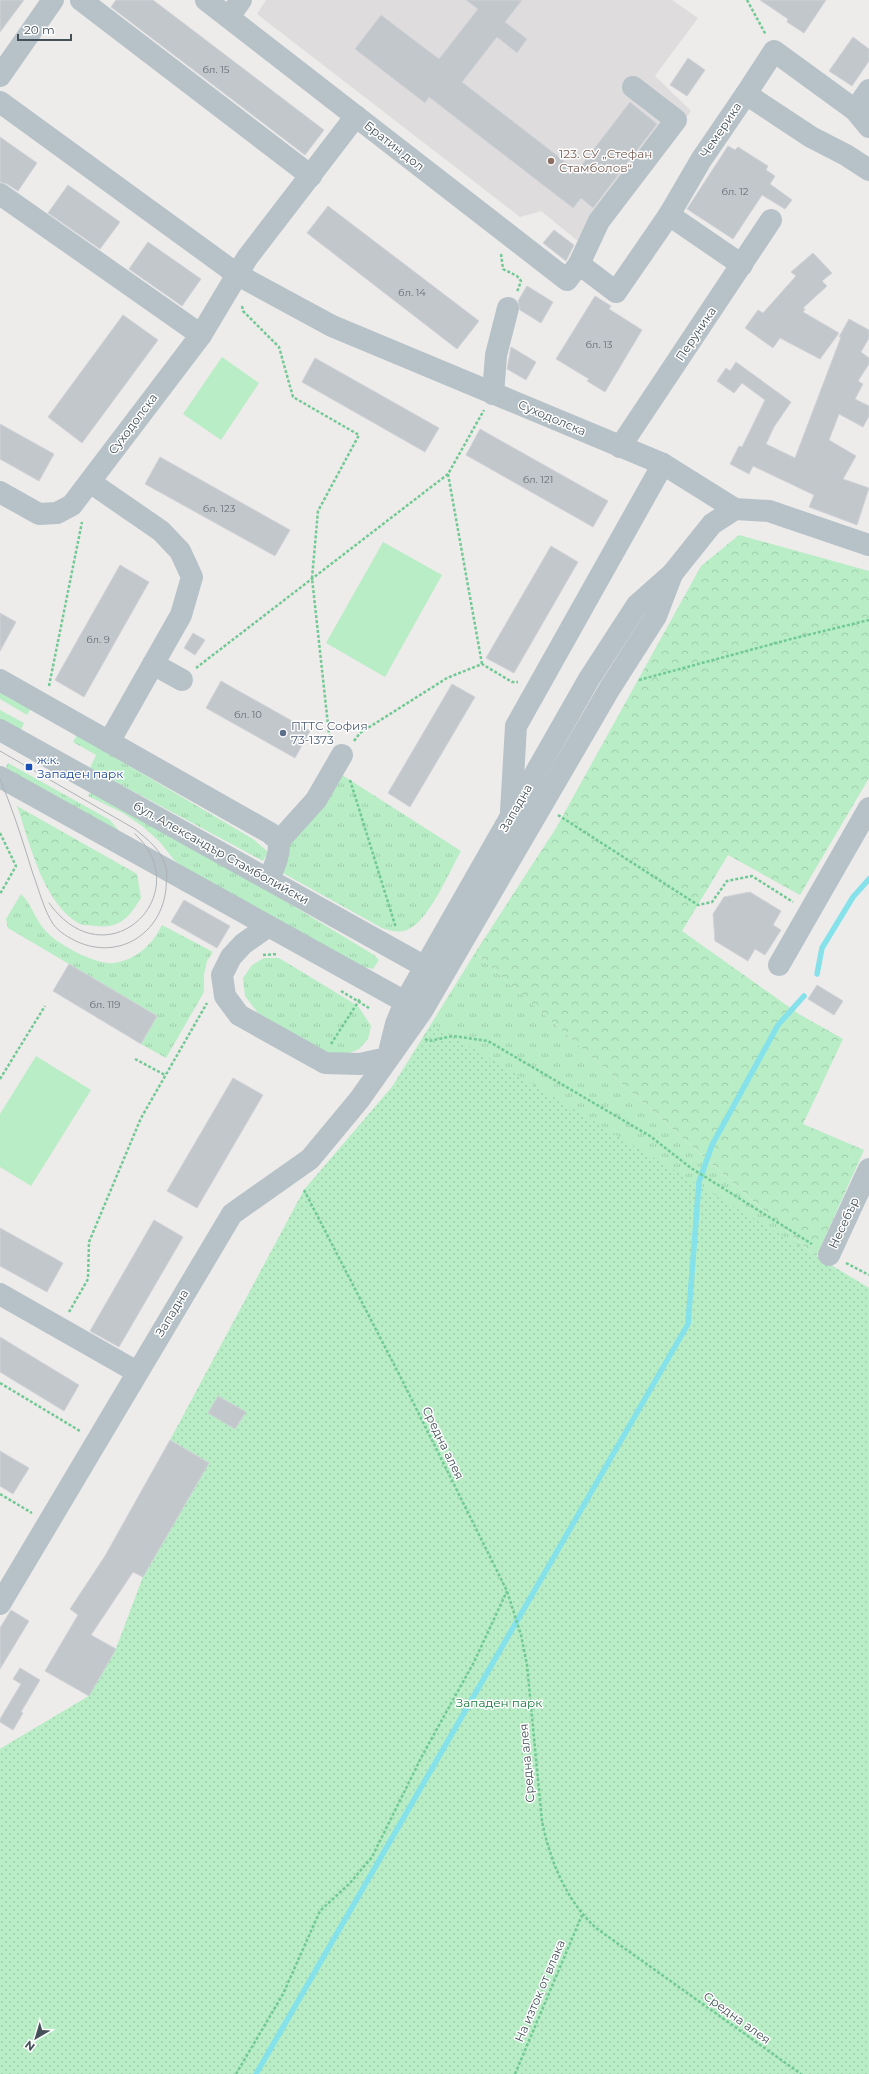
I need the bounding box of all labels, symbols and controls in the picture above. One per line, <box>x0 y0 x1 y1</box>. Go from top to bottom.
scale bar <box>18 16 71 42</box>
text: 20 m <box>24 22 55 37</box>
house number: бл. 15 <box>203 63 230 76</box>
street label: Чемерика <box>697 99 744 160</box>
street label: Братин дол <box>361 118 427 174</box>
place label: 123. СУ „Стефан Стамболов“ <box>559 146 652 175</box>
marker: 123. СУ „Стефан Стамболов“ <box>546 156 556 166</box>
house number: бл. 12 <box>722 185 749 198</box>
house number: бл. 14 <box>398 286 426 299</box>
street label: Перуника <box>672 304 719 364</box>
house number: бл. 13 <box>586 338 613 351</box>
street label: Суходолска <box>105 390 160 457</box>
street label: Суходолска <box>516 396 588 439</box>
house number: бл. 121 <box>523 473 553 486</box>
house number: бл. 123 <box>203 502 236 515</box>
house number: бл. 9 <box>86 633 110 646</box>
house number: бл. 10 <box>234 708 262 721</box>
place label: ПТТС София 73-1373 <box>291 718 368 747</box>
marker: ПТТС София 73-1373 <box>278 728 288 738</box>
place label: ж.к. Западен парк <box>37 752 123 781</box>
marker: ж.к. Западен парк <box>24 762 34 772</box>
street label: Западна <box>496 781 535 834</box>
street label: бул. Александър Стамболийски <box>131 798 312 907</box>
house number: бл. 119 <box>90 998 120 1011</box>
street label: Несебър <box>825 1195 862 1251</box>
street label: Западна <box>152 1286 192 1339</box>
street label: Средна алея <box>419 1404 468 1482</box>
park label: Западен парк <box>456 1695 542 1710</box>
street label: Средна алея <box>516 1723 537 1803</box>
street label: На изток от влака <box>511 1937 568 2044</box>
street label: Средна алея <box>701 1988 774 2047</box>
north arrow <box>16 2018 56 2058</box>
text: N <box>22 2038 38 2054</box>

